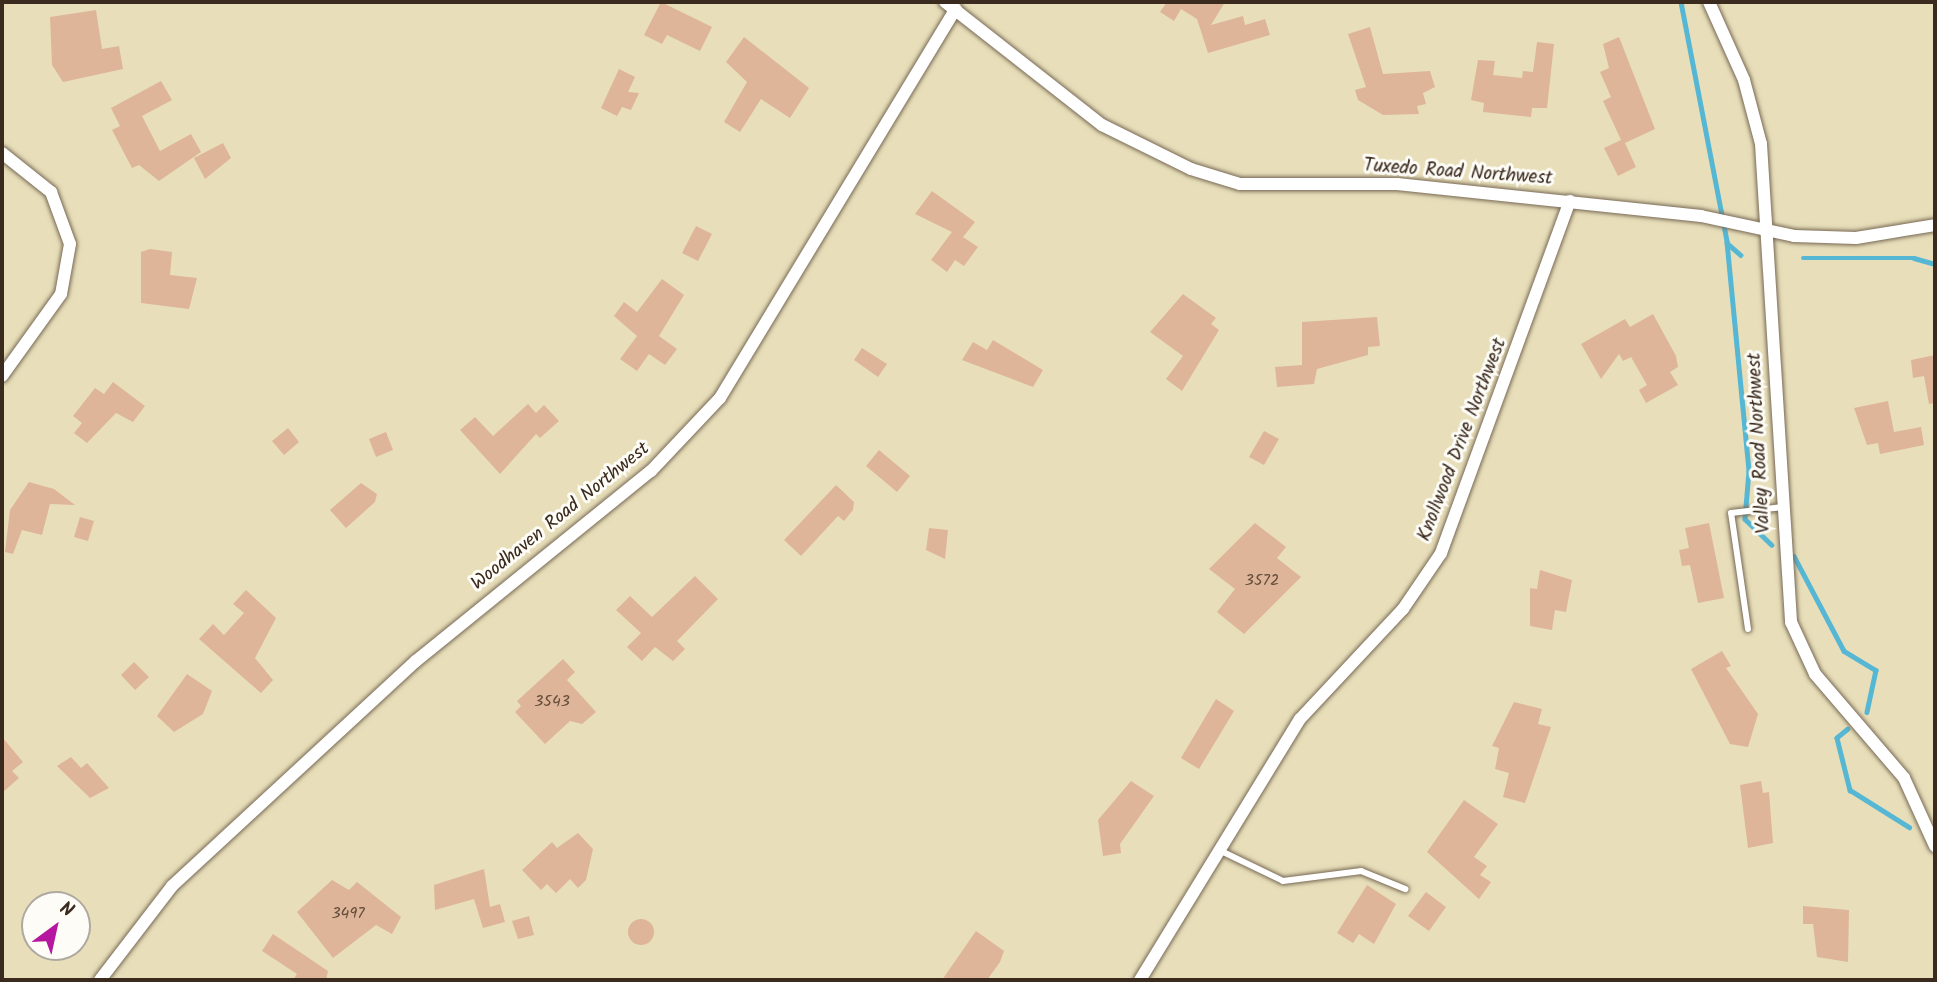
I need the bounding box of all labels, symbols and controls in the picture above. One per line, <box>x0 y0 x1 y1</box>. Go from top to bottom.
street label: Tuxedo Road Northwest <box>1363 155 1553 191</box>
street label: Knollwood Drive Northwest <box>1414 335 1512 545</box>
street label: Valley Road Northwest <box>1744 352 1776 534</box>
street label: Woodhaven Road Northwest <box>467 438 655 596</box>
house number: 3572 <box>1245 571 1279 591</box>
house number: 3543 <box>534 692 570 712</box>
north arrow <box>21 891 91 961</box>
text: N <box>53 894 80 926</box>
house number: 3497 <box>331 904 365 924</box>

